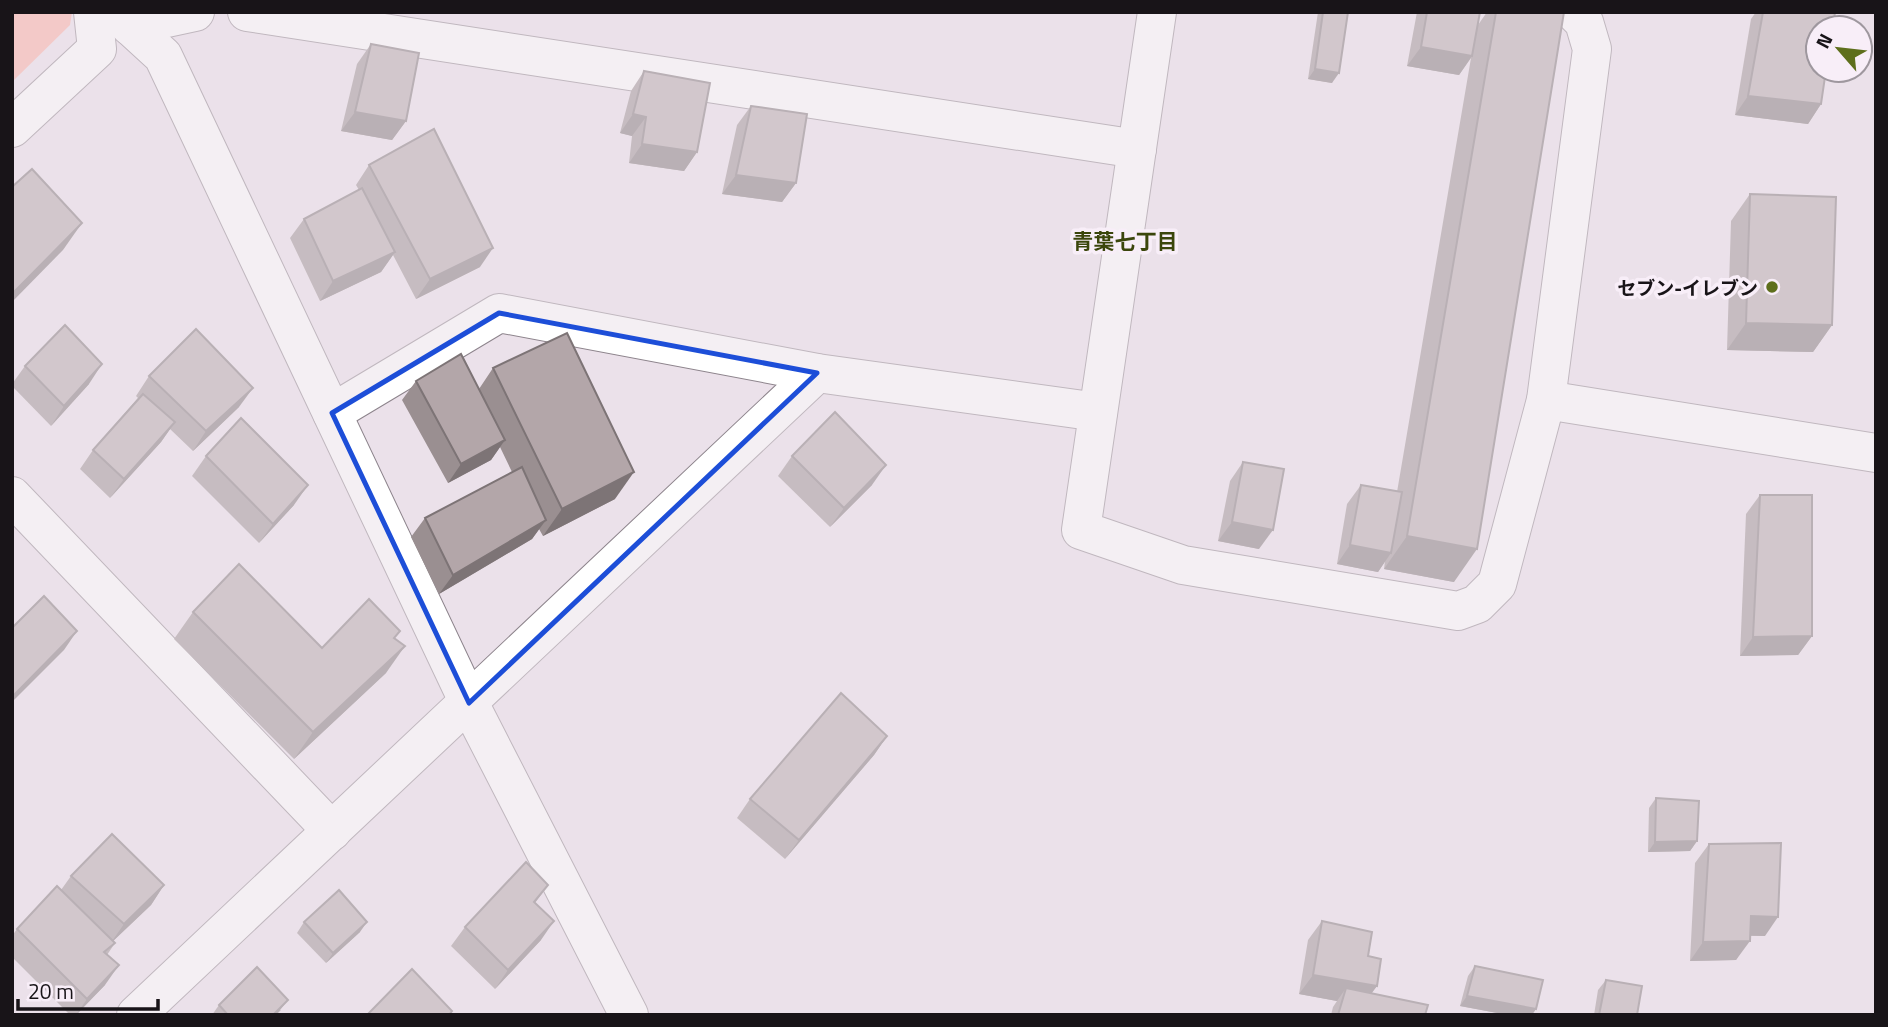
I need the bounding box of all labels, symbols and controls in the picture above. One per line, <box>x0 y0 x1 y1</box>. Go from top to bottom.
north arrow <box>1804 14 1874 84</box>
text: N <box>1808 28 1839 53</box>
district label: 青葉七丁目 <box>1073 225 1178 257</box>
place label: セブン-イレブン <box>1617 273 1758 302</box>
marker: セブン-イレブン <box>1764 279 1780 295</box>
scale bar <box>18 968 158 1012</box>
text: 20 m <box>28 975 74 1007</box>

